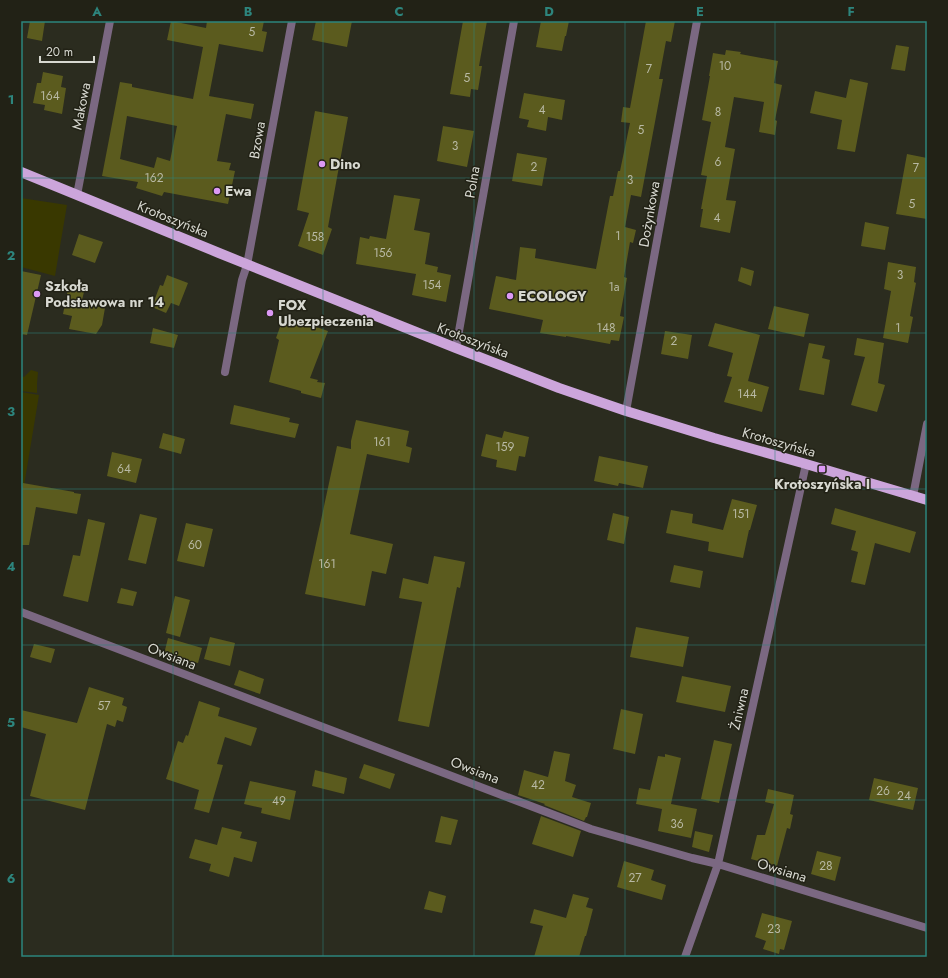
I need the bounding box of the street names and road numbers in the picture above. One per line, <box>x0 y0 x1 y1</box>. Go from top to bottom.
street label: Makowa <box>67 81 95 131</box>
street label: Bzowa <box>244 120 270 160</box>
street label: Polna <box>459 164 485 200</box>
street label: Dożynkowa <box>633 179 665 249</box>
street label: Krotoszyńska <box>134 196 212 242</box>
street label: Krotoszyńska <box>434 317 512 363</box>
street label: Krotoszyńska <box>740 422 818 462</box>
street label: Owsiana <box>145 638 199 674</box>
street label: Żniwna <box>725 686 753 732</box>
street label: Owsiana <box>448 752 502 788</box>
street label: Owsiana <box>755 853 809 887</box>

